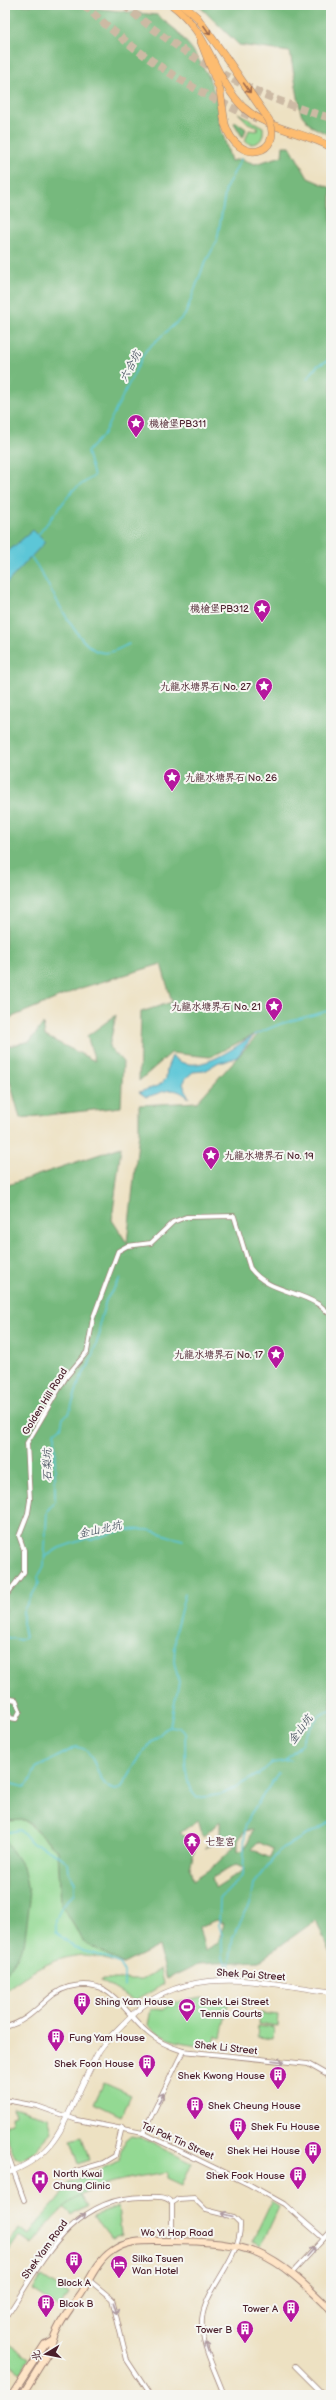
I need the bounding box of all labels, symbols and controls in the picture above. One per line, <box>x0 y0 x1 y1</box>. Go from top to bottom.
one-way arrow <box>203 24 211 35</box>
one-way arrow <box>243 83 251 94</box>
water label: 六合坑 <box>117 348 144 384</box>
place icon: 機槍堡PB311 <box>126 413 146 438</box>
place label: 機槍堡PB311 <box>149 418 206 430</box>
place icon: 機槍堡PB312 <box>252 598 272 623</box>
place label: 機槍堡PB312 <box>190 603 249 615</box>
place icon: 九龍水塘界石 No. 27 <box>254 676 274 701</box>
place label: 九龍水塘界石 No. 27 <box>160 681 251 693</box>
place icon: 九龍水塘界石 No. 26 <box>162 767 182 792</box>
place label: 九龍水塘界石 No. 26 <box>185 772 277 784</box>
place icon: 九龍水塘界石 No. 21 <box>264 996 284 1021</box>
place label: 九龍水塘界石 No. 21 <box>171 1001 261 1013</box>
place icon: 九龍水塘界石 No. 19 <box>201 1145 221 1170</box>
place label: 九龍水塘界石 No. 19 <box>224 1150 314 1162</box>
place icon: 九龍水塘界石 No. 17 <box>266 1344 286 1369</box>
place label: 九龍水塘界石 No. 17 <box>174 1349 263 1361</box>
street label: Golden Hill Road <box>20 1366 70 1437</box>
water label: 石梨坑 <box>41 1448 54 1482</box>
water label: 金山北坑 <box>77 1518 124 1540</box>
water label: 金山坑 <box>285 1711 316 1746</box>
temple icon: 七聖宮 <box>182 1831 202 1856</box>
place label: 七聖宮 <box>205 1836 235 1848</box>
street label: Shek Pai Street <box>216 1967 286 1983</box>
building icon: Shing Yam House <box>72 1991 92 2016</box>
place label: Shing Yam House <box>95 1996 173 2008</box>
place label: Shek Lei Street Tennis Courts <box>200 1996 269 2020</box>
sports icon: Shek Lei Street Tennis Courts <box>177 1997 197 2022</box>
building icon: Fung Yam House <box>46 2027 66 2052</box>
place label: Fung Yam House <box>69 2032 145 2044</box>
street label: Shek Li Street <box>194 2039 258 2057</box>
building icon: Shek Foon House <box>137 2053 157 2078</box>
one-way arrow <box>271 2057 284 2064</box>
place label: Shek Foon House <box>54 2058 134 2070</box>
building icon: Shek Kwong House <box>268 2065 288 2090</box>
place label: Shek Kwong House <box>178 2070 265 2082</box>
one-way arrow <box>157 2092 165 2104</box>
building icon: Shek Cheung House <box>185 2095 205 2120</box>
place label: Shek Cheung House <box>208 2100 301 2112</box>
building icon: Shek Fu House <box>228 2116 248 2141</box>
street label: Tai Pak Tin Street <box>139 2120 216 2162</box>
place label: Shek Fu House <box>251 2121 320 2133</box>
building icon: Shek Hei House <box>303 2140 323 2165</box>
place label: Shek Hei House <box>227 2145 300 2157</box>
building icon: Shek Fook House <box>288 2165 308 2190</box>
place label: North Kwai Chung Clinic <box>53 2168 110 2192</box>
hospital icon: North Kwai Chung Clinic <box>30 2169 50 2194</box>
place label: Shek Fook House <box>206 2170 285 2182</box>
one-way arrow <box>221 2211 234 2219</box>
one-way arrow <box>75 2213 86 2221</box>
street label: Shek Yam Road <box>19 2217 70 2282</box>
street label: Wo Yi Hop Road <box>141 2227 213 2239</box>
one-way arrow <box>306 2247 316 2257</box>
building icon: Block A <box>64 2250 84 2275</box>
place label: Silka Tsuen Wan Hotel <box>132 2253 184 2277</box>
hotel icon: Silka Tsuen Wan Hotel <box>109 2254 129 2279</box>
place label: Block A <box>57 2277 92 2289</box>
building icon: Blcok B <box>36 2293 56 2318</box>
place label: Blcok B <box>59 2298 94 2310</box>
building icon: Tower A <box>281 2298 301 2323</box>
one-way arrow <box>111 2301 119 2314</box>
place label: Tower A <box>242 2303 279 2315</box>
building icon: Tower B <box>235 2319 255 2344</box>
place label: Tower B <box>196 2324 232 2336</box>
north arrow <box>26 2334 66 2374</box>
one-way arrow <box>203 2341 210 2354</box>
text: 北 <box>29 2349 44 2362</box>

